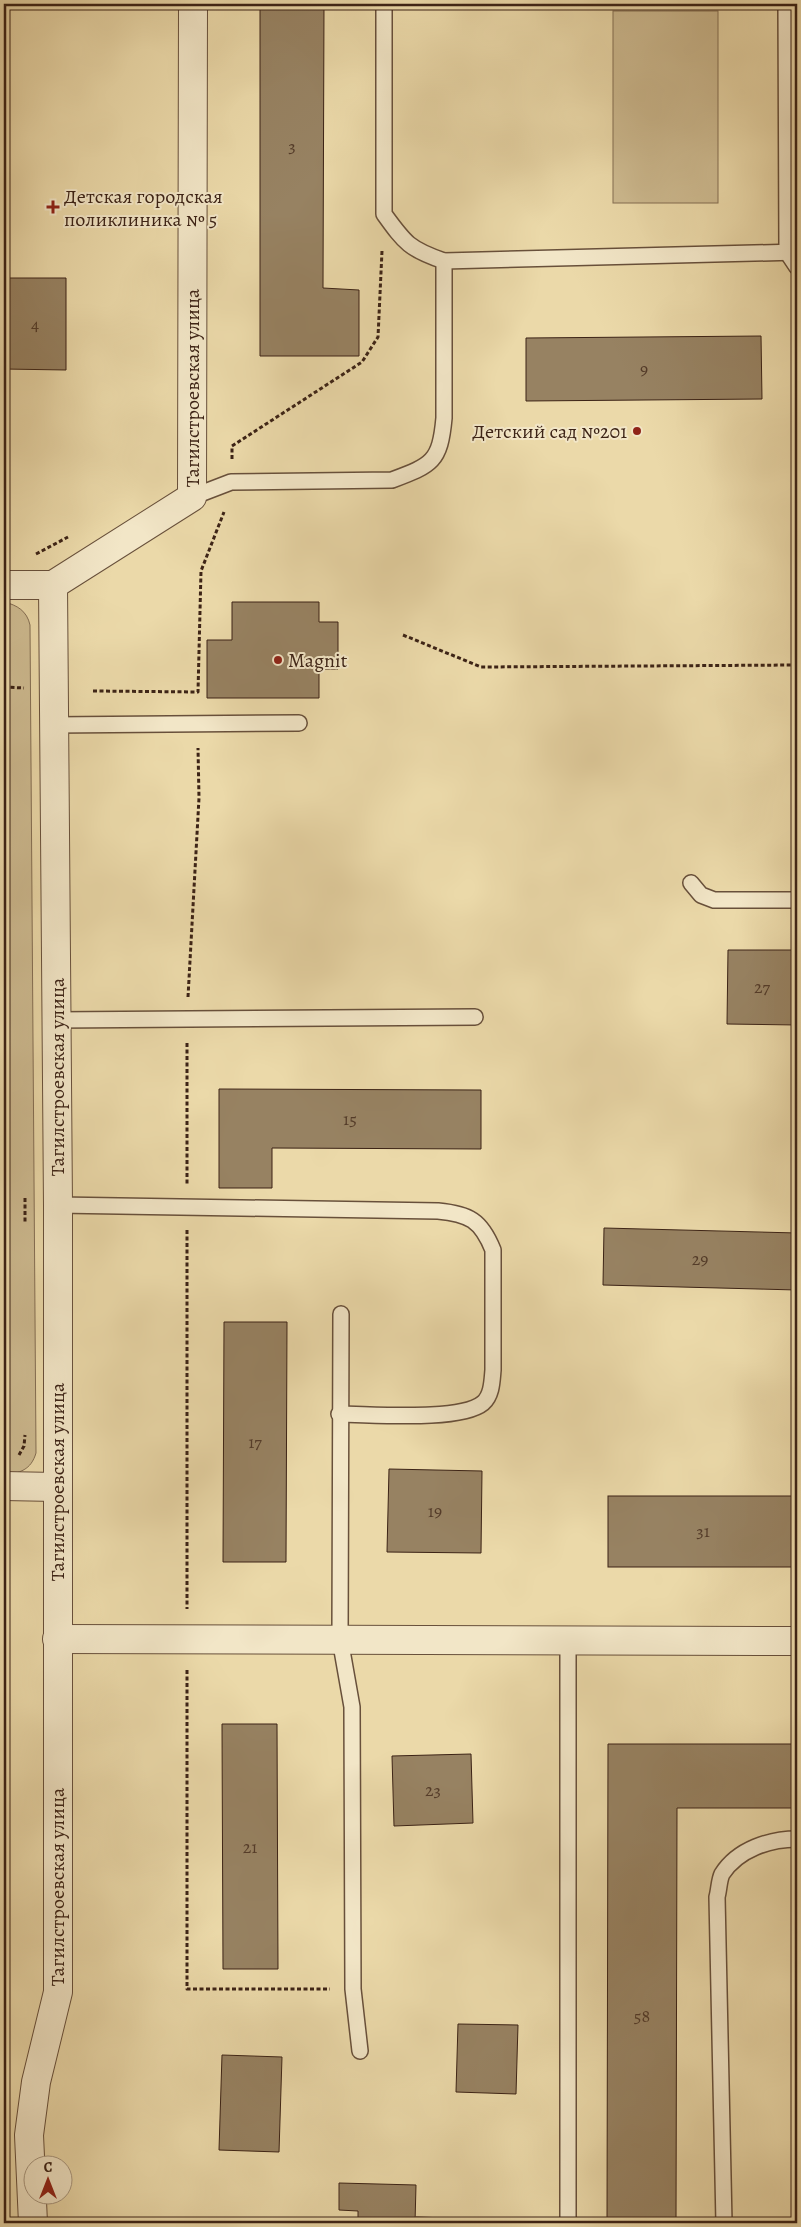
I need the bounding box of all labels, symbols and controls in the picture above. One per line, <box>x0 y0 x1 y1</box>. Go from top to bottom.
house number: 3 <box>288 134 296 158</box>
place label: Детская городская поликлиника № 5 <box>64 183 223 233</box>
marker: Детская городская поликлиника № 5 <box>46 200 60 214</box>
street label: Тагилстроевская улица <box>179 288 206 487</box>
house number: 4 <box>31 312 39 336</box>
house number: 9 <box>640 357 648 381</box>
place label: Детский сад №201 <box>472 418 627 445</box>
marker: Детский сад №201 <box>631 425 643 437</box>
place label: Magnit <box>288 647 348 674</box>
marker: Magnit <box>272 654 284 666</box>
house number: 27 <box>754 975 770 999</box>
street label: Тагилстроевская улица <box>44 977 71 1176</box>
house number: 15 <box>343 1107 357 1131</box>
house number: 29 <box>692 1247 708 1271</box>
street label: Тагилстроевская улица <box>44 1382 71 1581</box>
house number: 17 <box>248 1430 262 1454</box>
house number: 19 <box>428 1499 442 1523</box>
house number: 31 <box>696 1519 710 1543</box>
house number: 23 <box>425 1778 441 1802</box>
street label: Тагилстроевская улица <box>44 1787 71 1986</box>
house number: 21 <box>243 1835 257 1859</box>
house number: 58 <box>634 2004 650 2028</box>
north arrow <box>22 2154 72 2204</box>
text: С <box>44 2158 53 2177</box>

